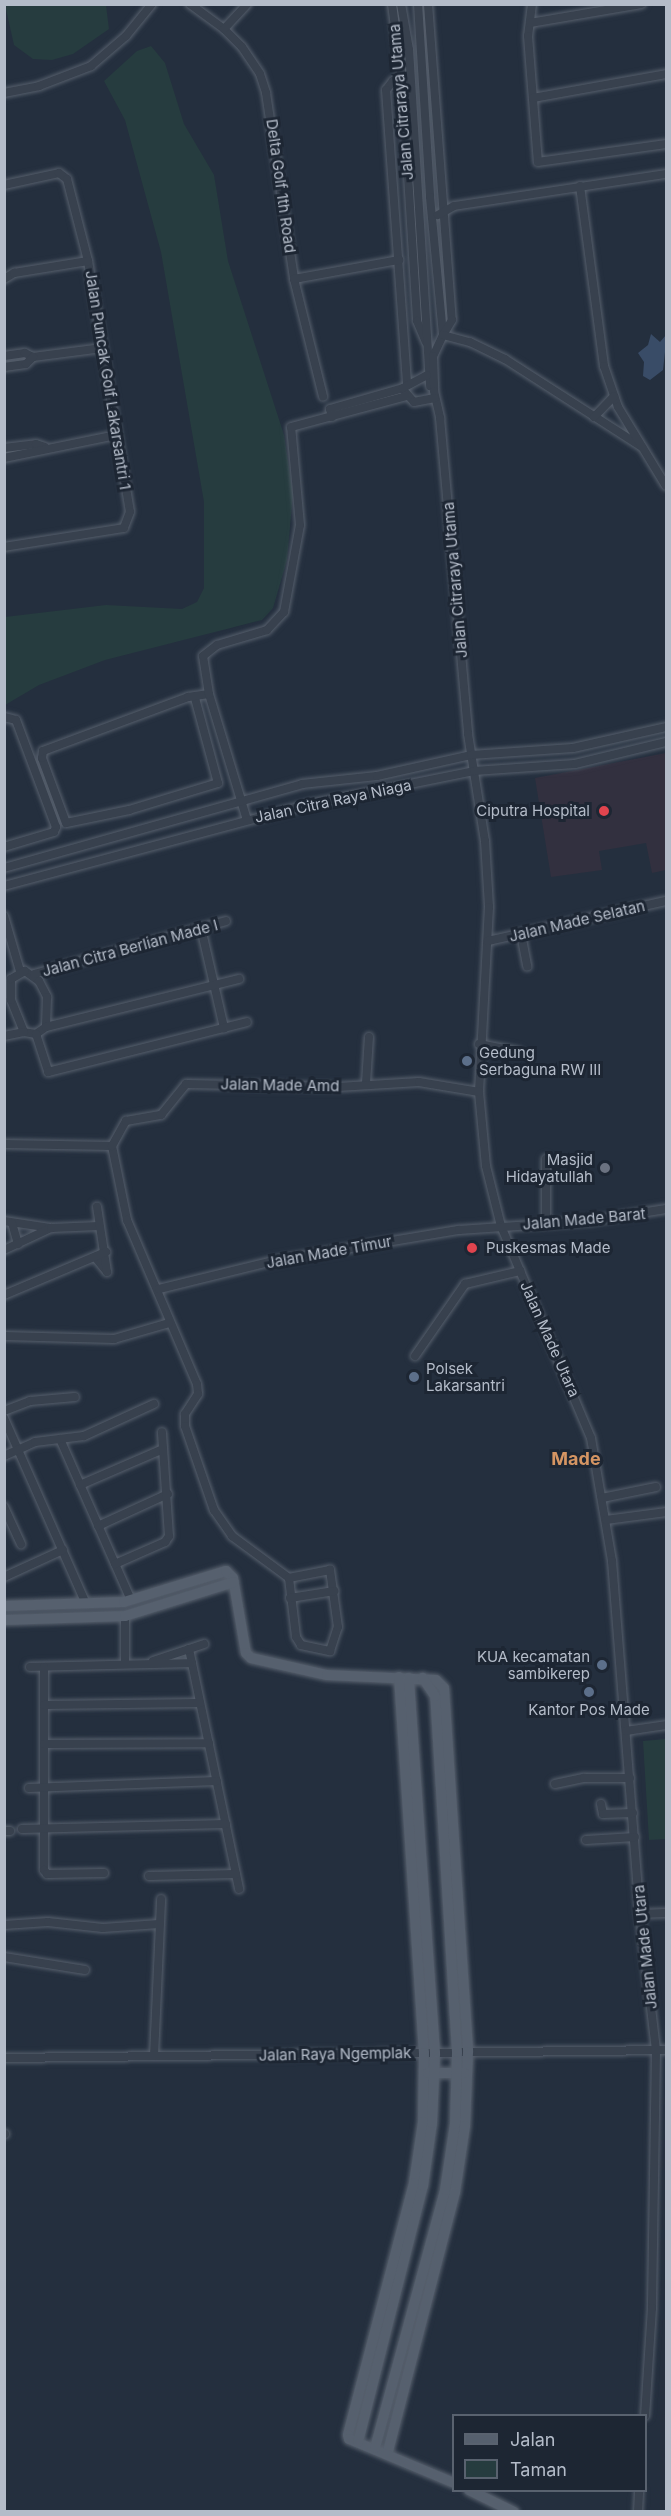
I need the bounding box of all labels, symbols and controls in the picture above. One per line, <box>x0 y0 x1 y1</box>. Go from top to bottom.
street label: Jalan Citraraya Utama <box>385 23 417 181</box>
street label: Delta Golf 1th Road <box>263 118 299 254</box>
street label: Jalan Puncak Golf Lakarsantri 1 <box>82 269 134 491</box>
street label: Jalan Citraraya Utama <box>439 501 471 659</box>
street label: Jalan Citra Raya Niaga <box>253 776 413 826</box>
place label: Ciputra Hospital <box>476 802 590 820</box>
marker: Ciputra Hospital <box>595 802 613 820</box>
street label: Jalan Made Selatan <box>507 897 647 945</box>
street label: Jalan Citra Berlian Made I <box>40 916 220 980</box>
place label: Gedung Serbaguna RW III <box>479 1043 601 1078</box>
marker: Gedung Serbaguna RW III <box>460 1054 474 1068</box>
street label: Jalan Made Amd <box>220 1075 340 1095</box>
place label: Masjid Hidayatullah <box>506 1150 593 1185</box>
marker: Masjid Hidayatullah <box>598 1161 612 1175</box>
street label: Jalan Made Barat <box>522 1205 646 1233</box>
street label: Jalan Made Timur <box>265 1232 393 1272</box>
marker: Puskesmas Made <box>463 1239 481 1257</box>
place label: Puskesmas Made <box>486 1239 611 1257</box>
street label: Jalan Made Utara <box>516 1278 584 1400</box>
place label: Polsek Lakarsantri <box>426 1359 505 1394</box>
marker: Polsek Lakarsantri <box>407 1370 421 1384</box>
district label: Made <box>551 1448 601 1470</box>
place label: KUA kecamatan sambikerep <box>477 1647 590 1682</box>
marker: KUA kecamatan sambikerep <box>595 1658 609 1672</box>
marker: Kantor Pos Made <box>582 1685 596 1699</box>
place label: Kantor Pos Made <box>528 1701 650 1719</box>
street label: Jalan Made Utara <box>630 1884 660 2010</box>
street label: Jalan Raya Ngemplak <box>258 2044 412 2064</box>
legend <box>452 2414 647 2492</box>
text: Jalan <box>510 2429 555 2450</box>
text: Taman <box>510 2459 567 2480</box>

